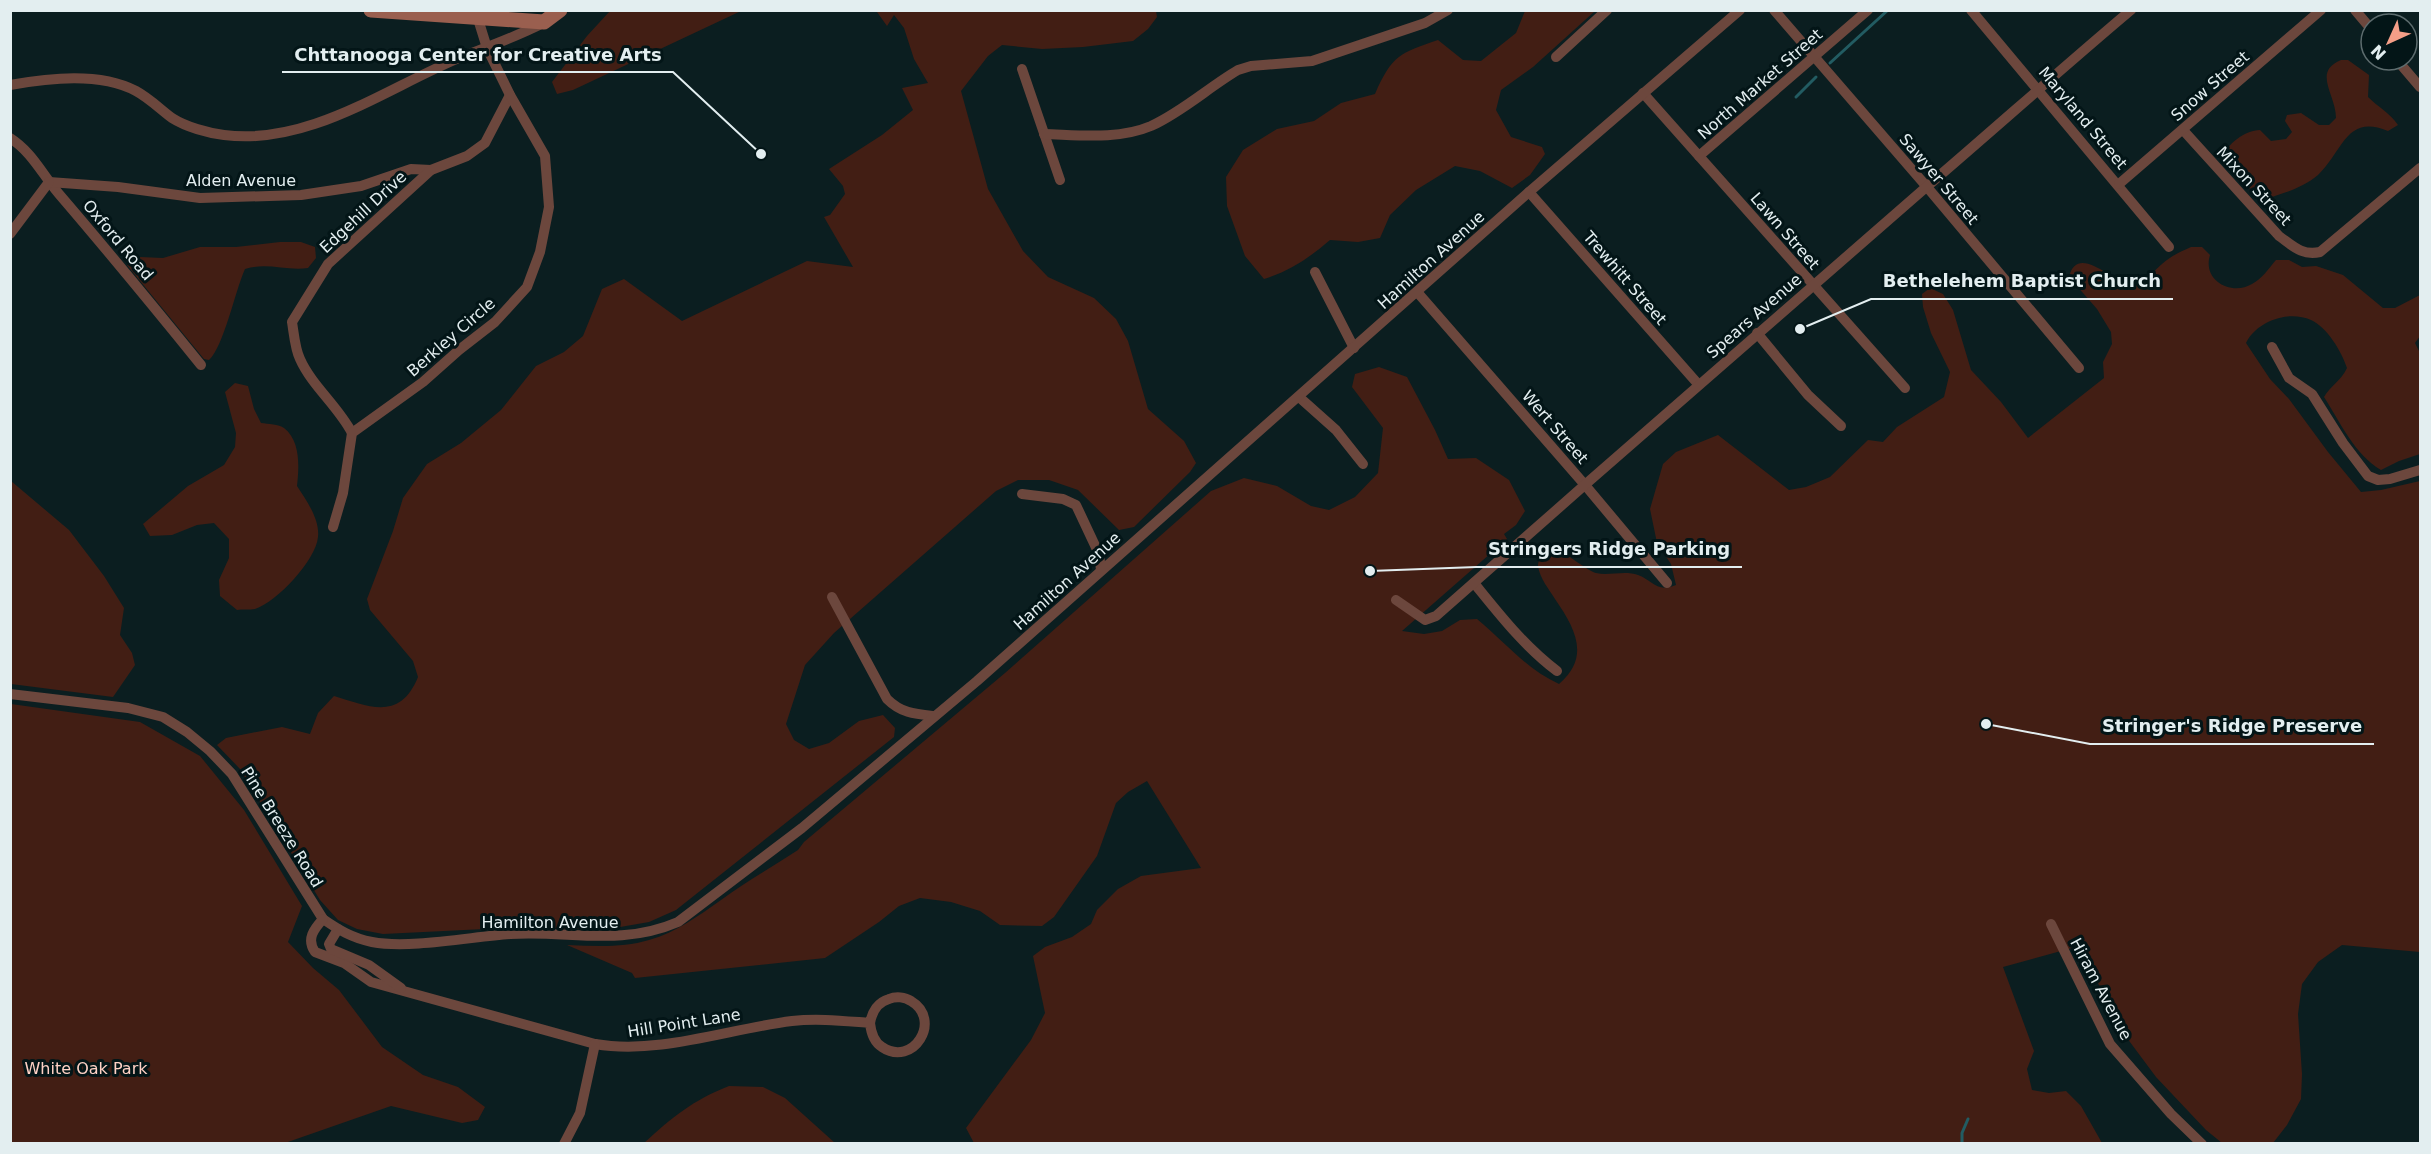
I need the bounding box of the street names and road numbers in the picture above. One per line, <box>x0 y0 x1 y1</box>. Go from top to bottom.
street label: North Market Street <box>1694 25 1826 143</box>
street label: Snow Street <box>2167 47 2253 125</box>
street label: Maryland Street <box>2035 63 2131 173</box>
street label: Sawyer Street <box>1896 130 1982 228</box>
street label: Mixon Street <box>2213 143 2295 229</box>
street label: Edgehill Drive <box>316 167 410 257</box>
street label: Alden Avenue <box>186 171 296 190</box>
street label: Lawn Street <box>1746 189 1824 273</box>
street label: Oxford Road <box>79 196 157 284</box>
street label: Hamilton Avenue <box>1374 207 1488 313</box>
street label: Trewhitt Street <box>1579 227 1671 329</box>
street label: Spears Avenue <box>1703 270 1805 362</box>
street label: Berkley Circle <box>403 294 499 380</box>
street label: Wert Street <box>1518 386 1592 468</box>
street label: Hamilton Avenue <box>1010 528 1124 634</box>
street label: Pine Breeze Road <box>237 763 327 891</box>
street label: Hamilton Avenue <box>481 913 619 932</box>
street label: Hiram Avenue <box>2066 935 2136 1043</box>
street label: Hill Point Lane <box>626 1005 742 1041</box>

